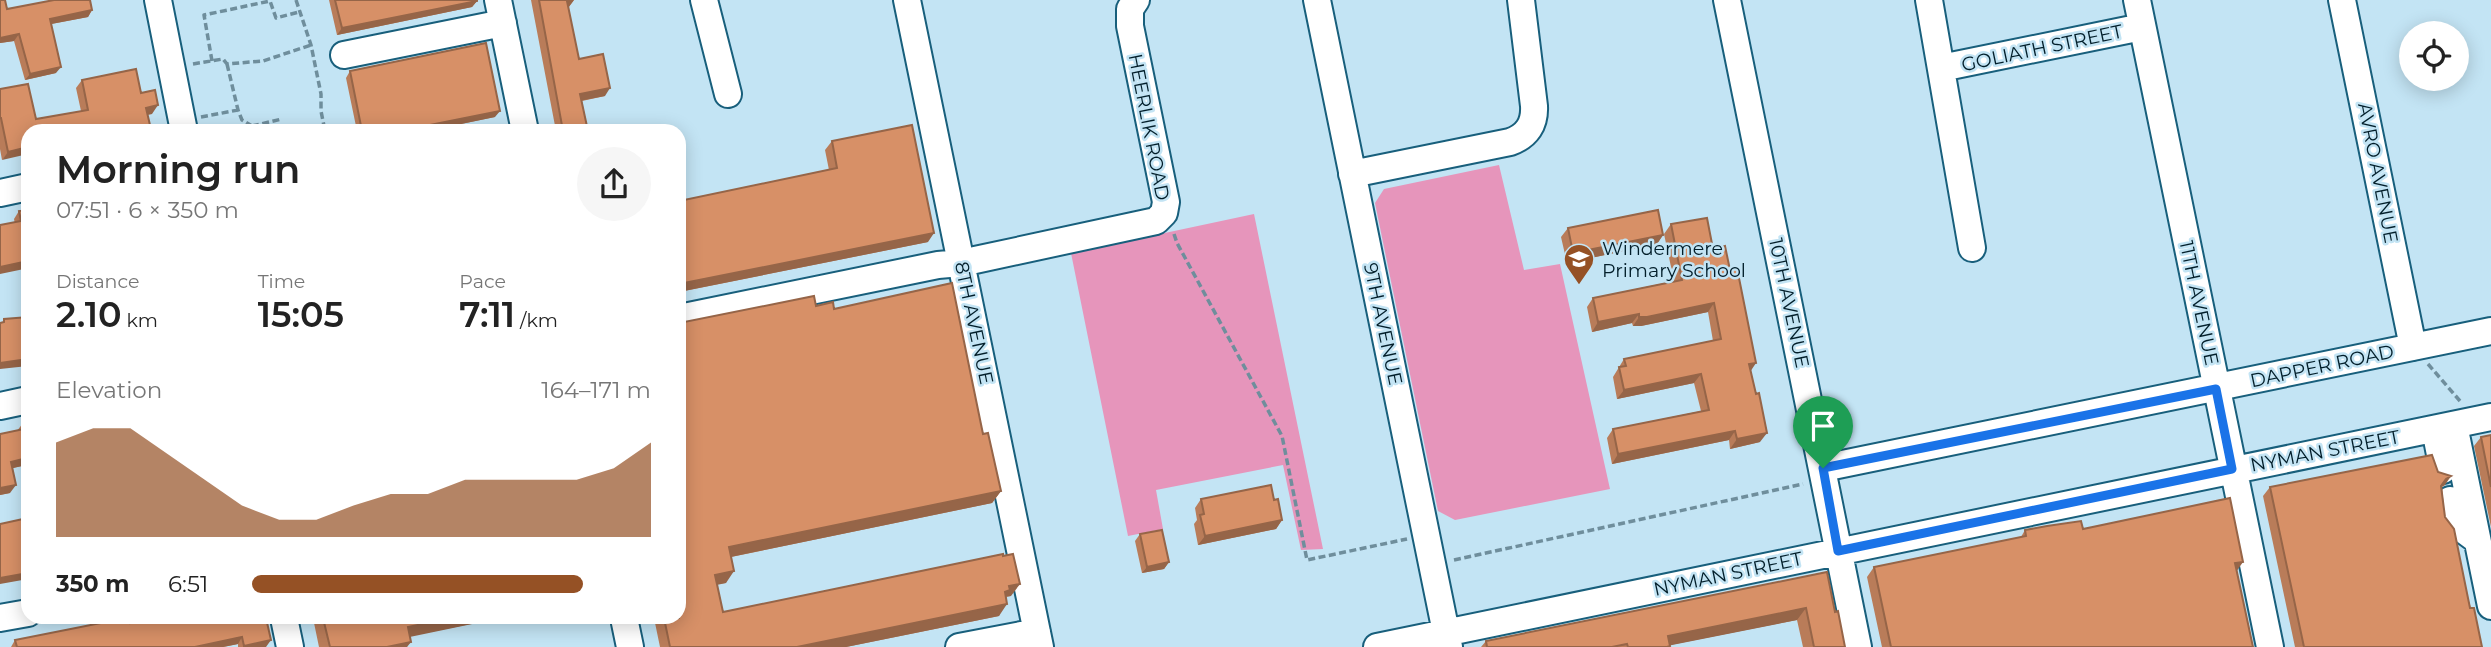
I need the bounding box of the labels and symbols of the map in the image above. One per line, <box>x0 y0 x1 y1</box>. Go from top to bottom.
street label: GOLIATH STREET <box>1959 20 2125 76</box>
street label: HEERLIK ROAD <box>1124 52 1174 202</box>
street label: AVRO AVENUE <box>2353 101 2403 245</box>
street label: 10TH AVENUE <box>1764 236 1814 370</box>
place label: Windermere Primary School <box>1602 237 1746 282</box>
street label: 11TH AVENUE <box>2175 239 2223 367</box>
school or university icon: Windermere Primary School <box>1562 242 1596 286</box>
street label: 8TH AVENUE <box>950 259 998 387</box>
street label: 9TH AVENUE <box>1359 261 1407 387</box>
street label: DAPPER ROAD <box>2248 340 2396 392</box>
pin <box>1793 396 1853 468</box>
street label: NYMAN STREET <box>2248 425 2402 477</box>
street label: NYMAN STREET <box>1651 547 1805 601</box>

